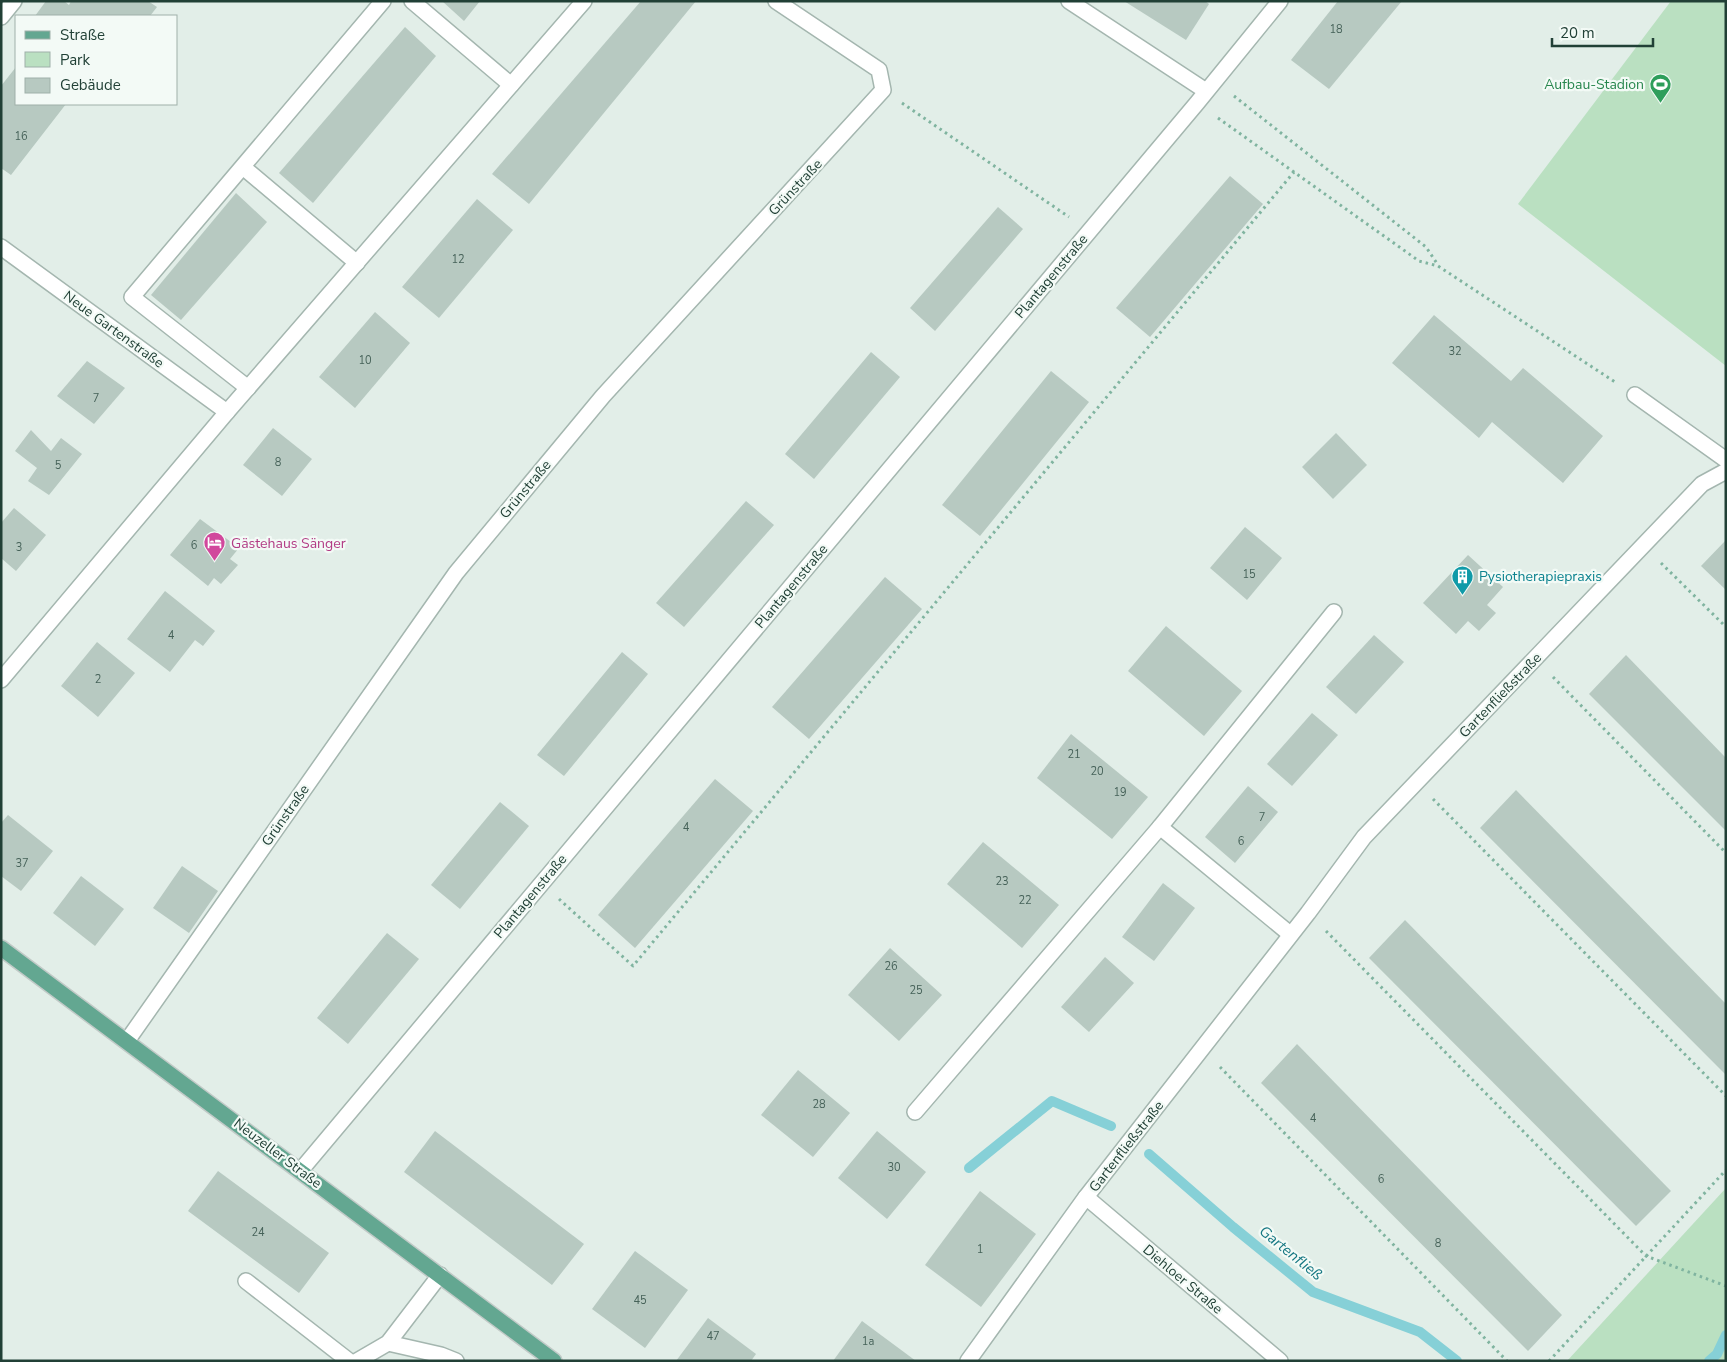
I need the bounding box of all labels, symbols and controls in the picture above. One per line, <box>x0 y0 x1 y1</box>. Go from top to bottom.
legend <box>15 15 178 105</box>
scale bar <box>1552 15 1653 47</box>
house number: 18 <box>1329 22 1343 37</box>
text: 20 m <box>1560 23 1595 43</box>
text: Straße <box>60 25 105 45</box>
text: Park <box>60 50 90 70</box>
sports icon: Aufbau-Stadion <box>1648 72 1672 103</box>
text: Gebäude <box>60 75 121 95</box>
place label: Aufbau-Stadion <box>1544 75 1644 94</box>
house number: 16 <box>14 129 28 144</box>
street label: Grünstraße <box>764 155 827 220</box>
street label: Plantagenstraße <box>1011 230 1092 322</box>
house number: 12 <box>451 252 465 267</box>
street label: Neue Gartenstraße <box>60 286 168 372</box>
house number: 32 <box>1448 344 1462 359</box>
house number: 10 <box>358 353 372 368</box>
house number: 7 <box>93 391 99 406</box>
house number: 8 <box>275 455 282 470</box>
street label: Grünstraße <box>495 456 555 523</box>
house number: 5 <box>55 458 62 473</box>
hotel icon: Gästehaus Sänger <box>203 531 227 562</box>
place label: Gästehaus Sänger <box>231 534 346 553</box>
house number: 6 <box>191 538 198 553</box>
house number: 3 <box>16 540 22 555</box>
street label: Plantagenstraße <box>751 540 832 632</box>
building icon: Pysiotherapiepraxis <box>1451 564 1475 595</box>
house number: 15 <box>1242 567 1256 582</box>
place label: Pysiotherapiepraxis <box>1479 567 1602 586</box>
house number: 4 <box>168 628 175 643</box>
street label: Gartenfließstraße <box>1455 649 1546 742</box>
house number: 2 <box>95 672 101 687</box>
house number: 21 <box>1067 747 1081 762</box>
house number: 20 <box>1090 764 1104 779</box>
street label: Grünstraße <box>257 781 314 850</box>
house number: 19 <box>1113 785 1127 800</box>
house number: 7 <box>1259 810 1265 825</box>
house number: 4 <box>683 820 690 835</box>
house number: 6 <box>1238 834 1245 849</box>
street label: Plantagenstraße <box>490 850 571 942</box>
house number: 37 <box>15 856 29 871</box>
house number: 23 <box>995 874 1009 889</box>
house number: 22 <box>1018 893 1032 908</box>
house number: 26 <box>884 959 898 974</box>
house number: 25 <box>909 983 923 998</box>
house number: 28 <box>812 1097 826 1112</box>
street label: Gartenfließstraße <box>1085 1097 1168 1196</box>
house number: 4 <box>1310 1111 1317 1126</box>
street label: Neuzeller Straße <box>230 1114 326 1193</box>
house number: 30 <box>887 1160 901 1175</box>
house number: 6 <box>1378 1172 1385 1187</box>
water label: Gartenfließ <box>1255 1221 1327 1285</box>
house number: 24 <box>251 1225 265 1240</box>
house number: 8 <box>1435 1236 1442 1251</box>
street label: Diehloer Straße <box>1139 1240 1227 1318</box>
house number: 1 <box>977 1242 983 1257</box>
house number: 45 <box>633 1293 647 1308</box>
house number: 47 <box>706 1329 720 1344</box>
house number: 1a <box>862 1334 874 1349</box>

